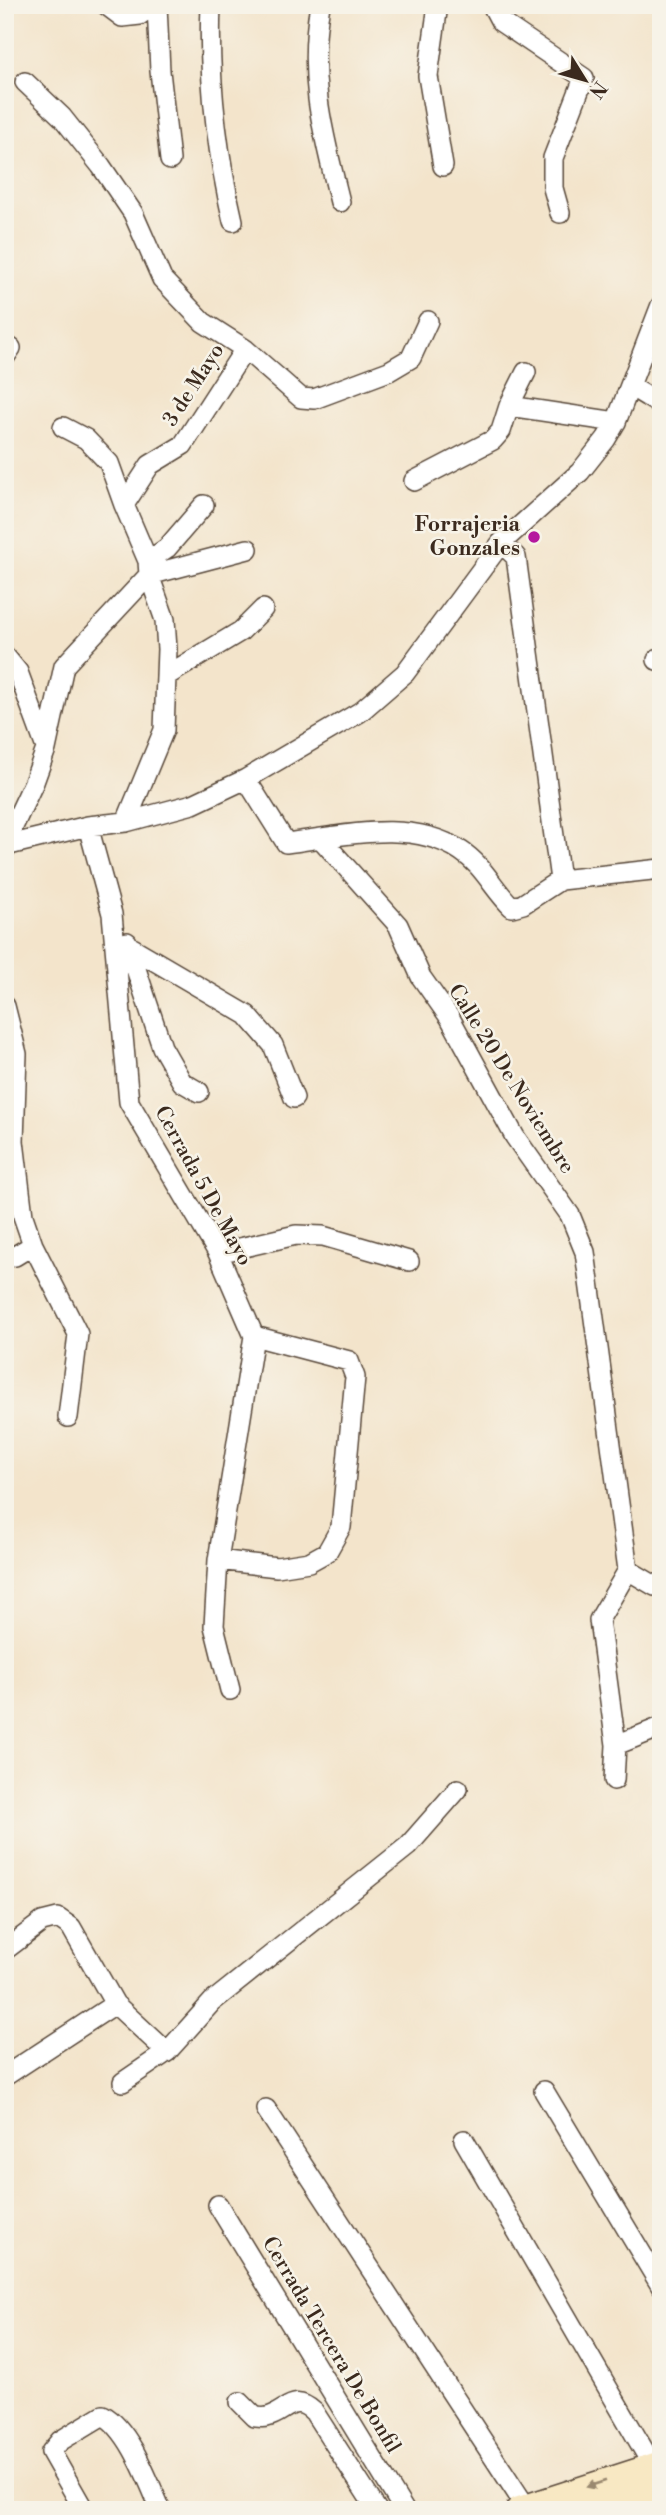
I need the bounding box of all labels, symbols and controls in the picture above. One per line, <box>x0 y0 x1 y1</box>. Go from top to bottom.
north arrow <box>550 46 620 116</box>
text: N <box>584 76 612 103</box>
street label: 3 de Mayo <box>158 339 230 431</box>
place label: Forrajeria Gonzales <box>415 512 521 562</box>
marker: Forrajeria Gonzales <box>526 529 542 545</box>
street label: Calle 20 De Noviembre <box>442 979 580 1179</box>
street label: Cerrada 5 De Mayo <box>148 1102 258 1270</box>
street label: Cerrada Tercera De Bonfil <box>256 2232 406 2458</box>
one-way arrow <box>585 2480 606 2490</box>

